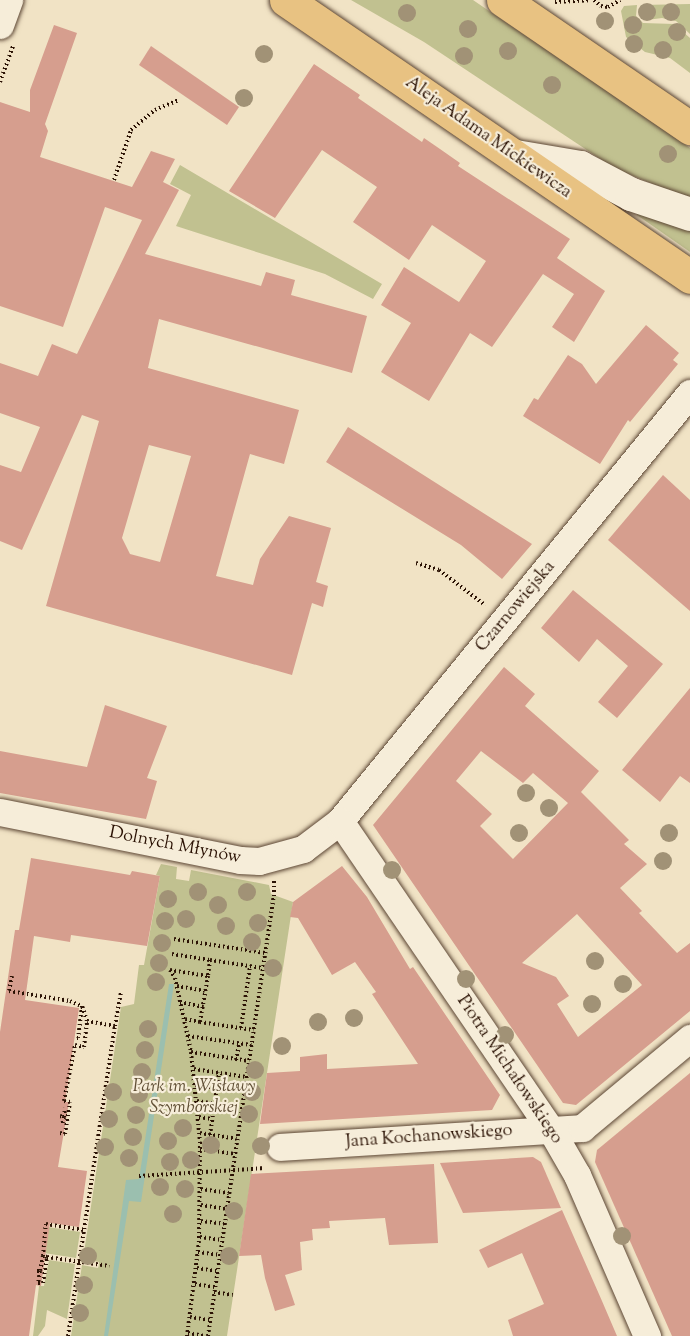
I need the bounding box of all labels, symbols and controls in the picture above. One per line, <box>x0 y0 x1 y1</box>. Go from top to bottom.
street label: Aleja Adama Mickiewicza <box>401 72 575 204</box>
street label: Czarnowiejska <box>472 557 560 657</box>
street label: Dolnych Młynów <box>107 823 243 869</box>
street label: Piotra Michałowskiego <box>451 992 567 1148</box>
park label: Park im. Wisławy Szymborskiej <box>133 1077 255 1120</box>
street label: Jana Kochanowskiego <box>345 1120 513 1154</box>

